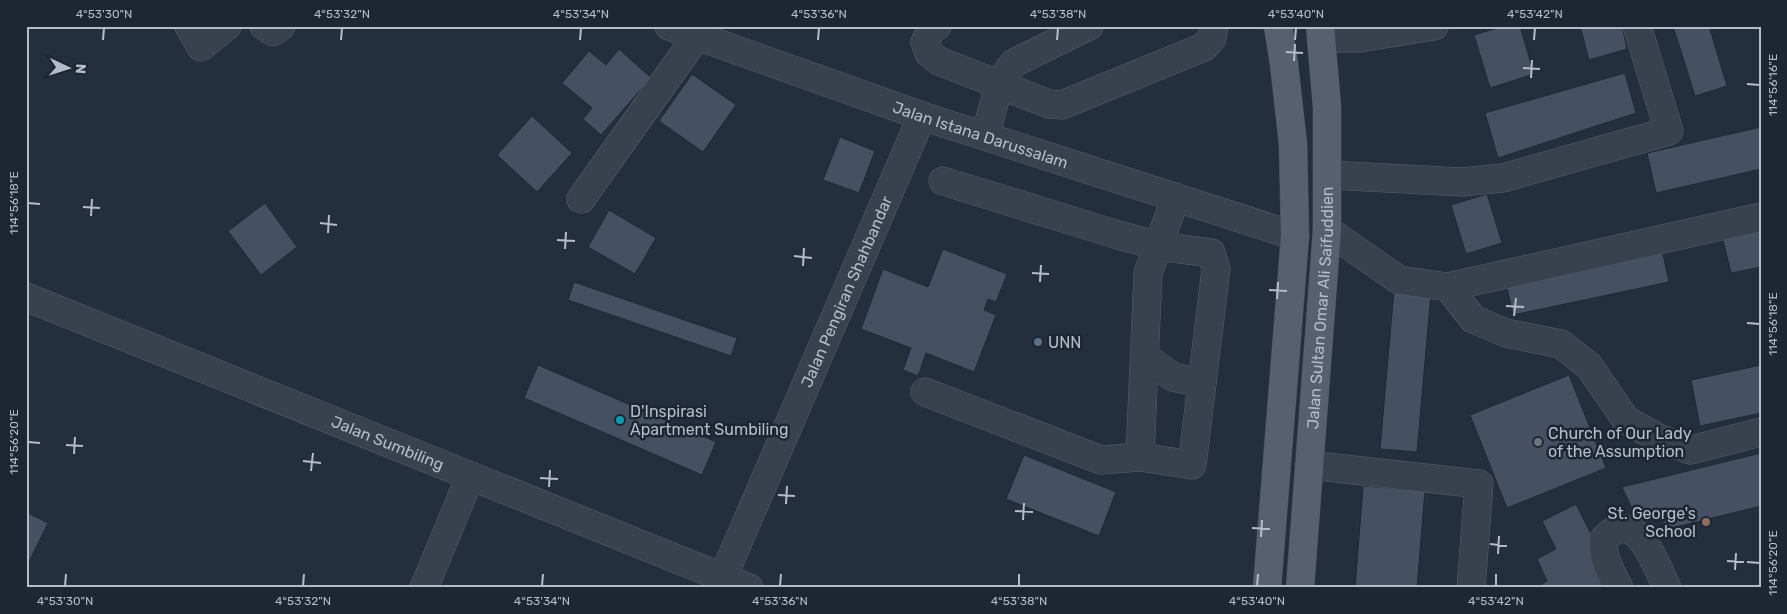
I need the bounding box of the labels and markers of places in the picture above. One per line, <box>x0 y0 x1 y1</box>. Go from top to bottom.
place label: UNN <box>1048 333 1081 352</box>
marker: UNN <box>1032 336 1044 348</box>
place label: D'Inspirasi Apartment Sumbiling <box>630 402 789 439</box>
marker: D'Inspirasi Apartment Sumbiling <box>614 414 626 426</box>
place label: Church of Our Lady of the Assumption <box>1548 424 1692 461</box>
marker: Church of Our Lady of the Assumption <box>1532 436 1544 448</box>
place label: St. George's School <box>1608 504 1696 541</box>
marker: St. George's School <box>1700 516 1712 528</box>

